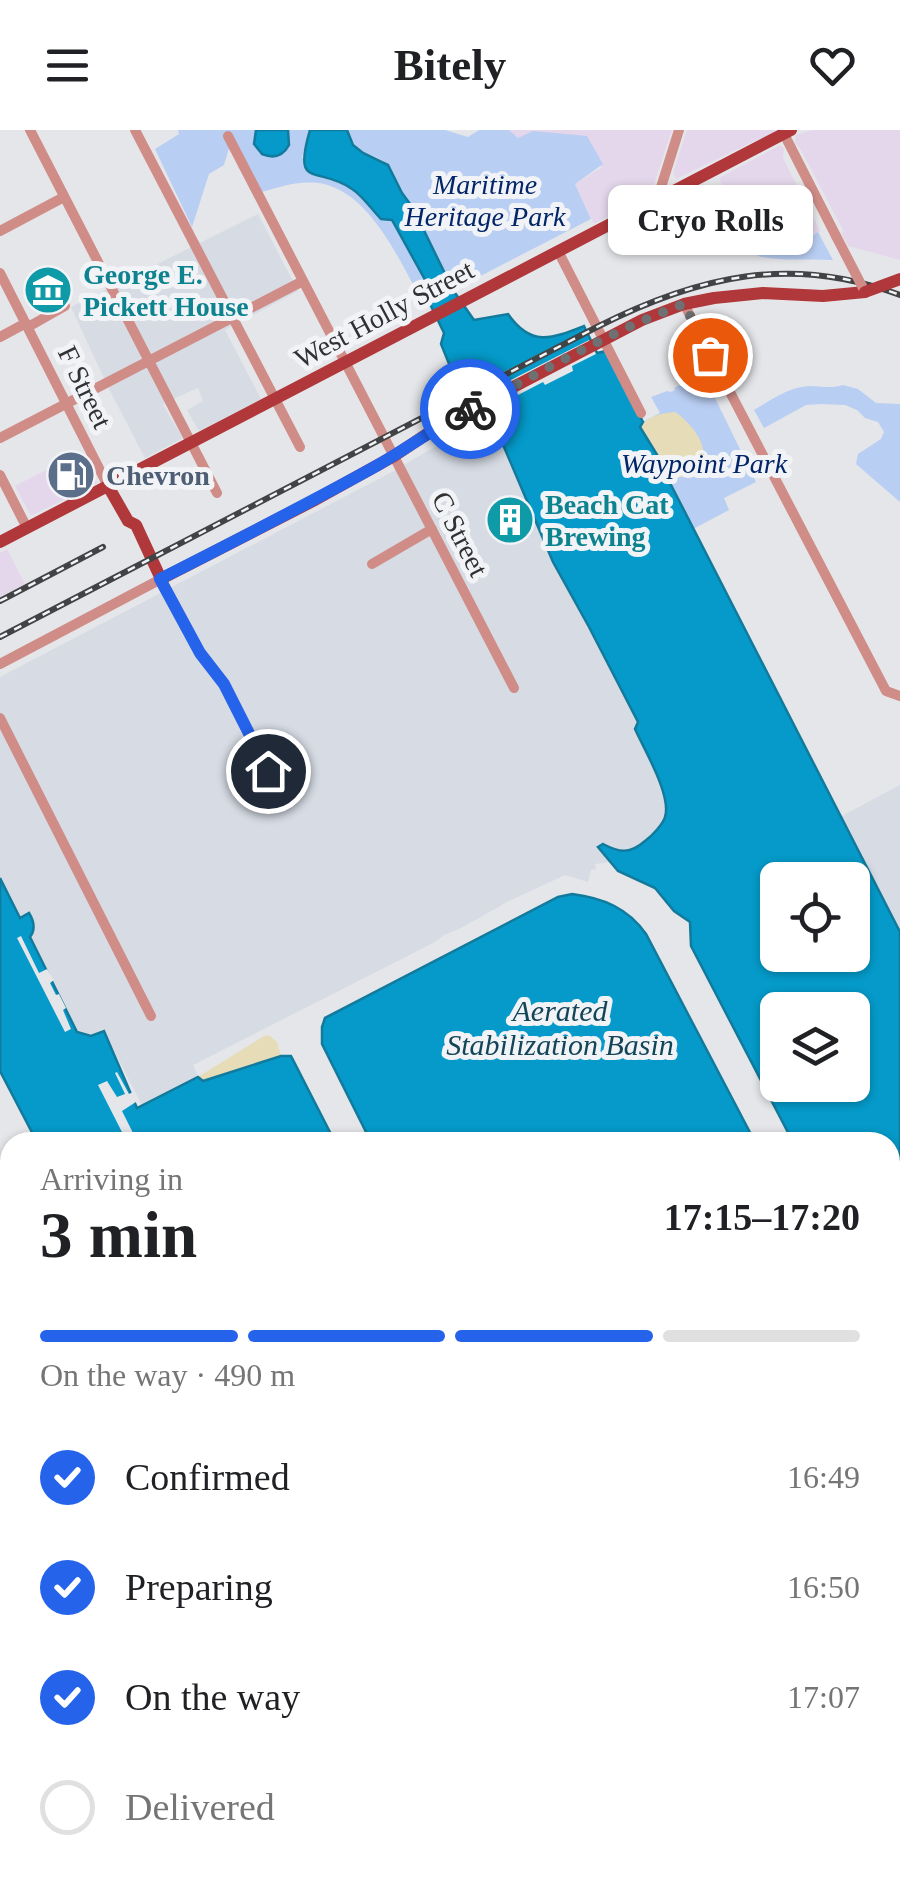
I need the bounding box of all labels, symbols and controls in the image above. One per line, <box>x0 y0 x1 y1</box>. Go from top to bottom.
icon: menu <box>40 38 95 93</box>
icon: heart <box>805 38 860 93</box>
text: Bitely <box>394 40 506 90</box>
park label: Maritime Heritage Park <box>404 169 566 232</box>
callout: Cryo Rolls <box>608 185 812 255</box>
text: Cryo Rolls <box>637 202 784 238</box>
street label: West Holly Street <box>289 254 479 374</box>
place label: George E. Pickett House <box>83 259 249 322</box>
museum icon: George E. Pickett House <box>22 264 74 316</box>
pin <box>668 313 753 398</box>
icon: bag <box>683 328 738 383</box>
street label: F Street <box>52 341 118 433</box>
courier <box>420 359 520 459</box>
icon: bike <box>443 382 498 437</box>
park label: Waypoint Park <box>621 448 788 479</box>
fuel station icon: Chevron <box>45 449 97 501</box>
place label: Chevron <box>106 460 210 491</box>
street label: C Street <box>426 486 495 582</box>
place label: Beach Cat Brewing <box>545 489 669 552</box>
building icon: Beach Cat Brewing <box>484 494 536 546</box>
pin <box>226 729 311 814</box>
icon: home <box>241 744 296 799</box>
map controls <box>760 862 870 1102</box>
button: locate <box>760 862 870 972</box>
button: layers <box>760 992 870 1102</box>
water label: Aerated Stabilization Basin <box>446 994 674 1061</box>
text: Arriving in <box>40 1161 183 1197</box>
text: 17:15–17:20 <box>664 1196 860 1238</box>
text: 3 min <box>40 1199 197 1271</box>
text: On the way · 490 m <box>40 1357 295 1393</box>
icon: check <box>40 1450 95 1505</box>
text: Confirmed <box>125 1456 290 1498</box>
text: 16:49 <box>787 1459 860 1495</box>
icon: check <box>40 1560 95 1615</box>
text: Preparing <box>125 1566 273 1608</box>
text: 16:50 <box>787 1569 860 1605</box>
icon: check <box>40 1670 95 1725</box>
text: On the way <box>125 1676 300 1718</box>
text: 17:07 <box>787 1679 860 1715</box>
text: Delivered <box>125 1786 275 1828</box>

